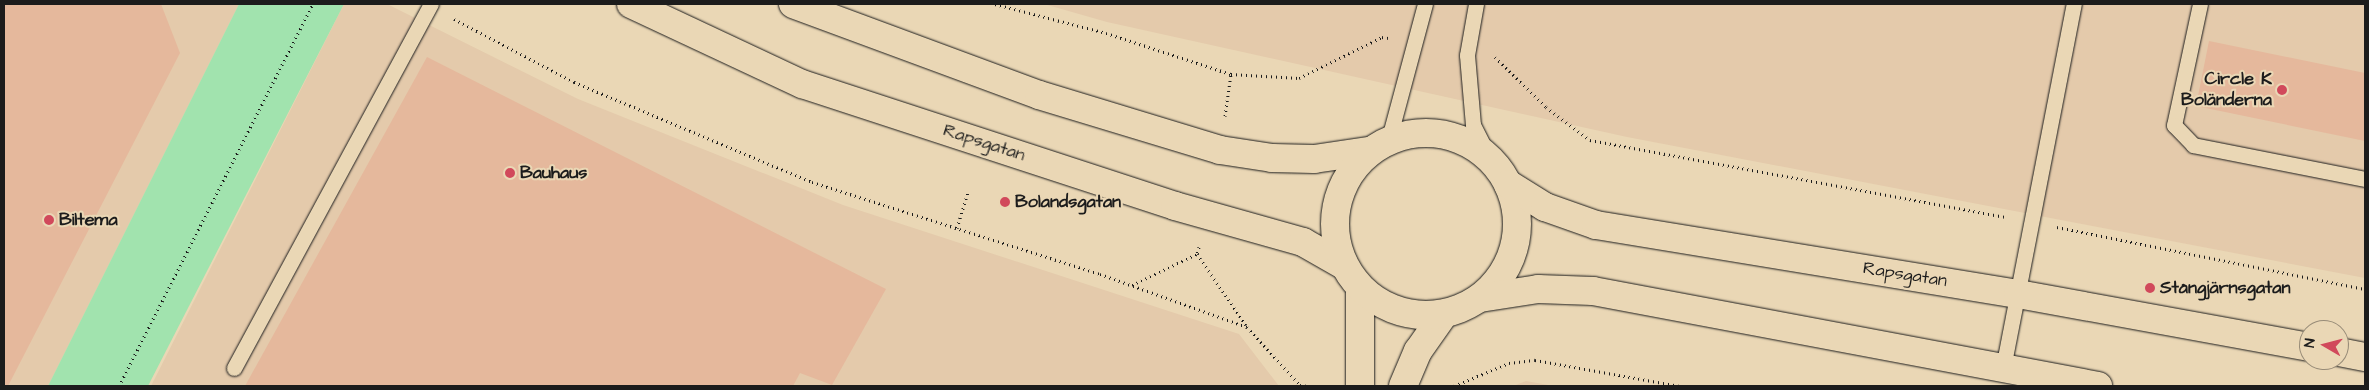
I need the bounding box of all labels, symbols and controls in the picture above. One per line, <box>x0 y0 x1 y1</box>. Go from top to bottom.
place label: Circle K Boländerna <box>2181 69 2272 112</box>
marker: Circle K Boländerna <box>2276 84 2288 96</box>
street label: Rapsgatan <box>940 120 1028 166</box>
place label: Bauhaus <box>520 162 587 184</box>
marker: Bauhaus <box>504 167 516 179</box>
place label: Bolandsgatan <box>1015 191 1121 213</box>
marker: Bolandsgatan <box>999 196 1011 208</box>
place label: Biltema <box>59 209 118 231</box>
marker: Biltema <box>43 214 55 226</box>
street label: Rapsgatan <box>1861 258 1949 292</box>
place label: Stångjärnsgatan <box>2160 277 2290 299</box>
marker: Stångjärnsgatan <box>2144 282 2156 294</box>
north arrow <box>2299 320 2349 370</box>
text: N <box>2300 337 2321 349</box>

